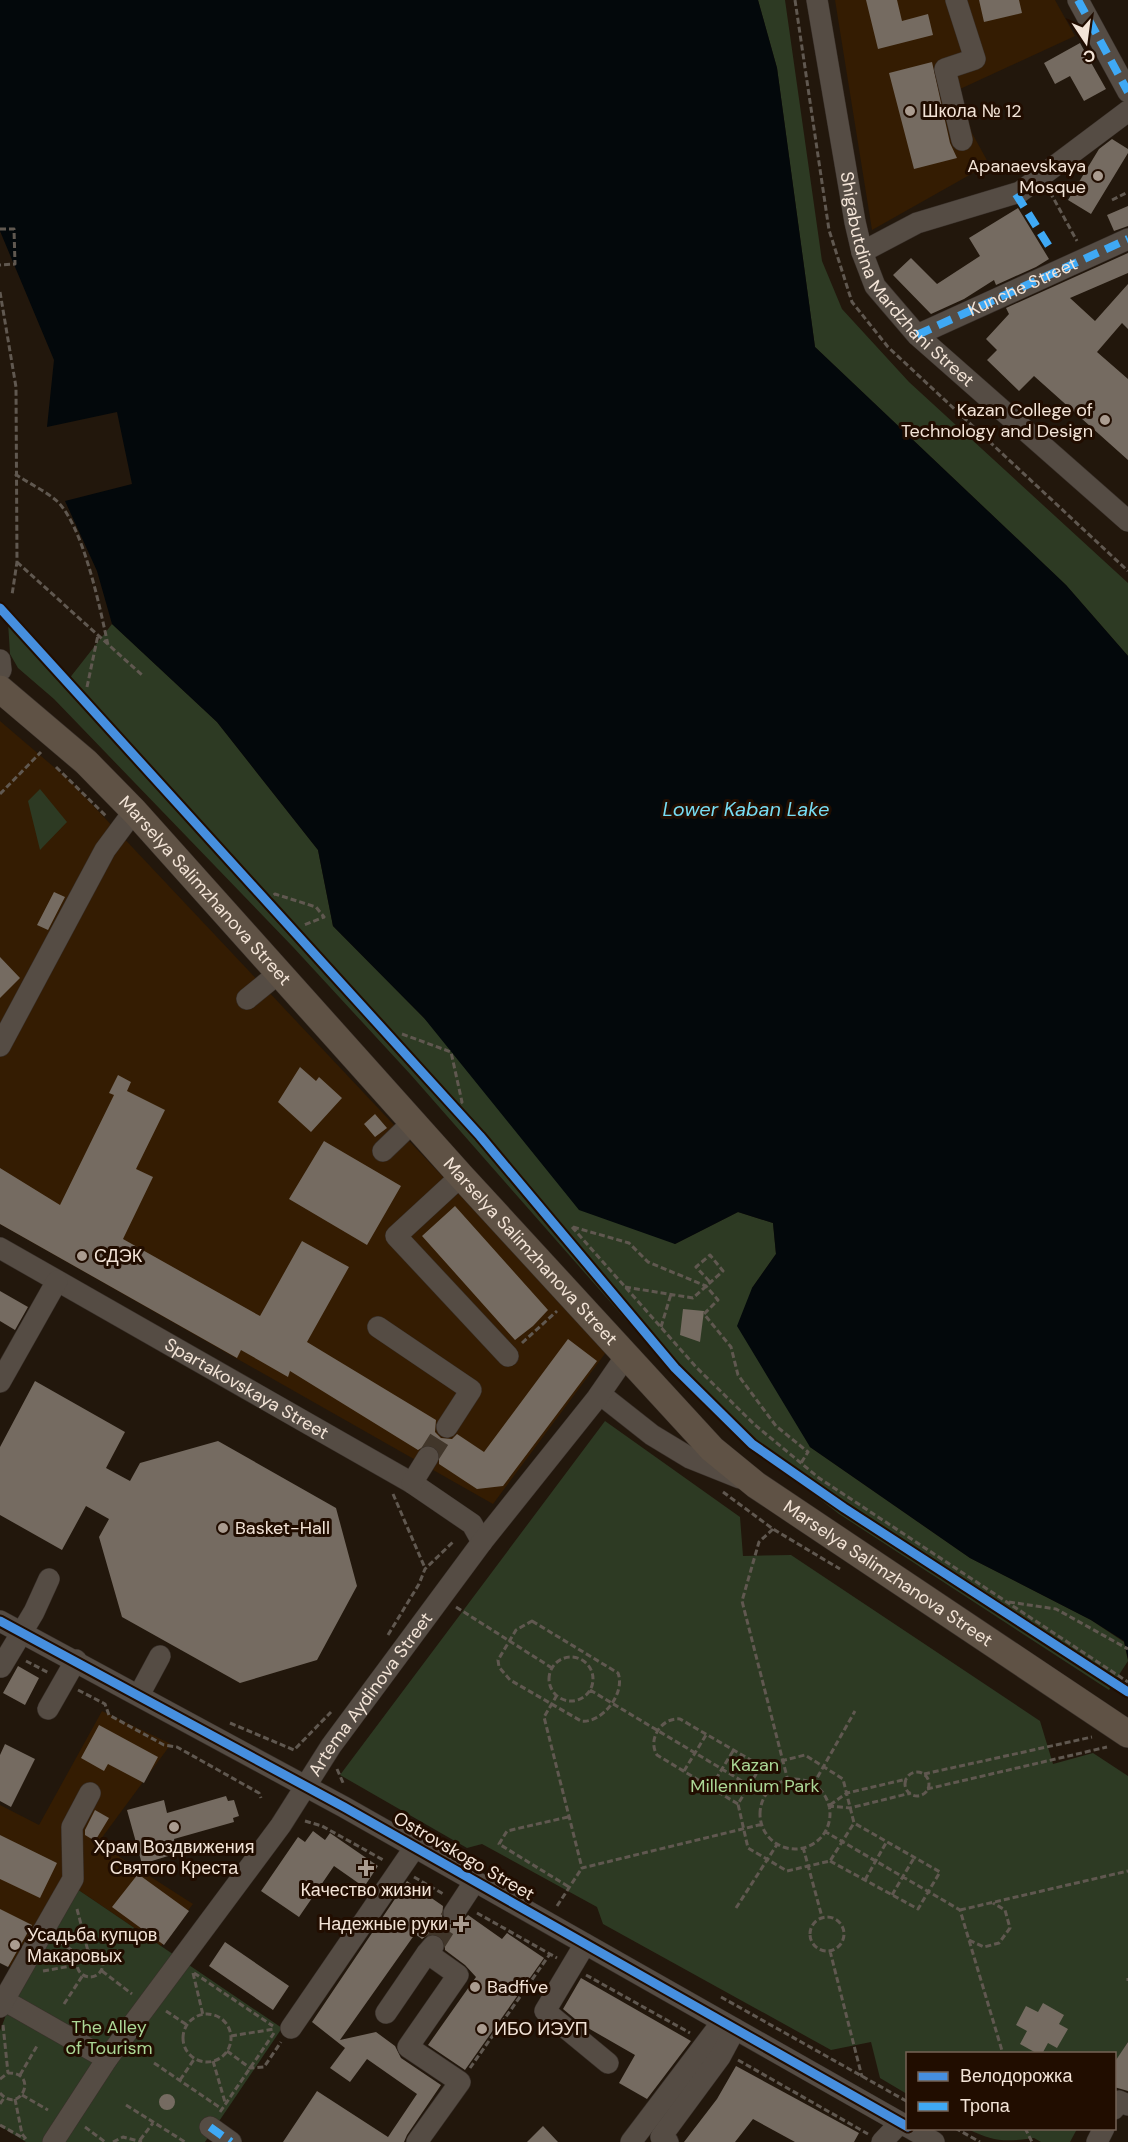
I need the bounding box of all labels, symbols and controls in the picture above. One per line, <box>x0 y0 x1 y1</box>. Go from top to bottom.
north arrow <box>1056 12 1116 72</box>
text: С <box>1081 45 1097 68</box>
place label: Школа № 12 <box>922 99 1022 123</box>
marker: Школа № 12 <box>903 104 917 118</box>
place label: Apanaevskaya Mosque <box>967 154 1086 199</box>
marker: Apanaevskaya Mosque <box>1091 169 1105 183</box>
street label: Shigabutdina Mardzhani Street <box>835 170 980 392</box>
street label: Kunche Street <box>964 252 1081 322</box>
place label: Kazan College of Technology and Design <box>901 398 1093 443</box>
marker: Kazan College of Technology and Design <box>1098 413 1112 427</box>
street label: Marselya Salimzhanova Street <box>114 790 297 990</box>
water label: Lower Kaban Lake <box>663 796 829 822</box>
street label: Marselya Salimzhanova Street <box>438 1152 623 1351</box>
place label: СДЭК <box>94 1244 143 1268</box>
marker: СДЭК <box>75 1249 89 1263</box>
street label: Spartakovskaya Street <box>160 1332 333 1445</box>
street label: Marselya Salimzhanova Street <box>779 1495 997 1652</box>
place label: Basket-Hall <box>235 1516 330 1540</box>
marker: Basket-Hall <box>216 1521 230 1535</box>
street label: Artema Aydinova Street <box>303 1607 438 1781</box>
park label: Kazan Millennium Park <box>690 1753 820 1798</box>
street label: Ostrovskogo Street <box>389 1806 539 1906</box>
marker: Храм Воздвижения Святого Креста <box>167 1820 181 1834</box>
place label: Храм Воздвижения Святого Креста <box>94 1835 254 1880</box>
marker: Качество жизни <box>357 1859 375 1877</box>
place label: Качество жизни <box>300 1878 432 1902</box>
place label: Надежные руки <box>318 1912 448 1936</box>
marker: Надежные руки <box>452 1915 470 1933</box>
place label: Усадьба купцов Макаровых <box>27 1923 157 1968</box>
marker: Усадьба купцов Макаровых <box>8 1938 22 1952</box>
place label: Badfive <box>487 1975 548 1999</box>
marker: Badfive <box>468 1980 482 1994</box>
park label: The Alley of Tourism <box>65 2015 153 2060</box>
place label: ИБО ИЭУП <box>494 2017 588 2041</box>
marker: ИБО ИЭУП <box>475 2022 489 2036</box>
legend <box>906 2052 1116 2130</box>
text: Велодорожка <box>960 2064 1073 2088</box>
text: Тропа <box>960 2094 1011 2118</box>

